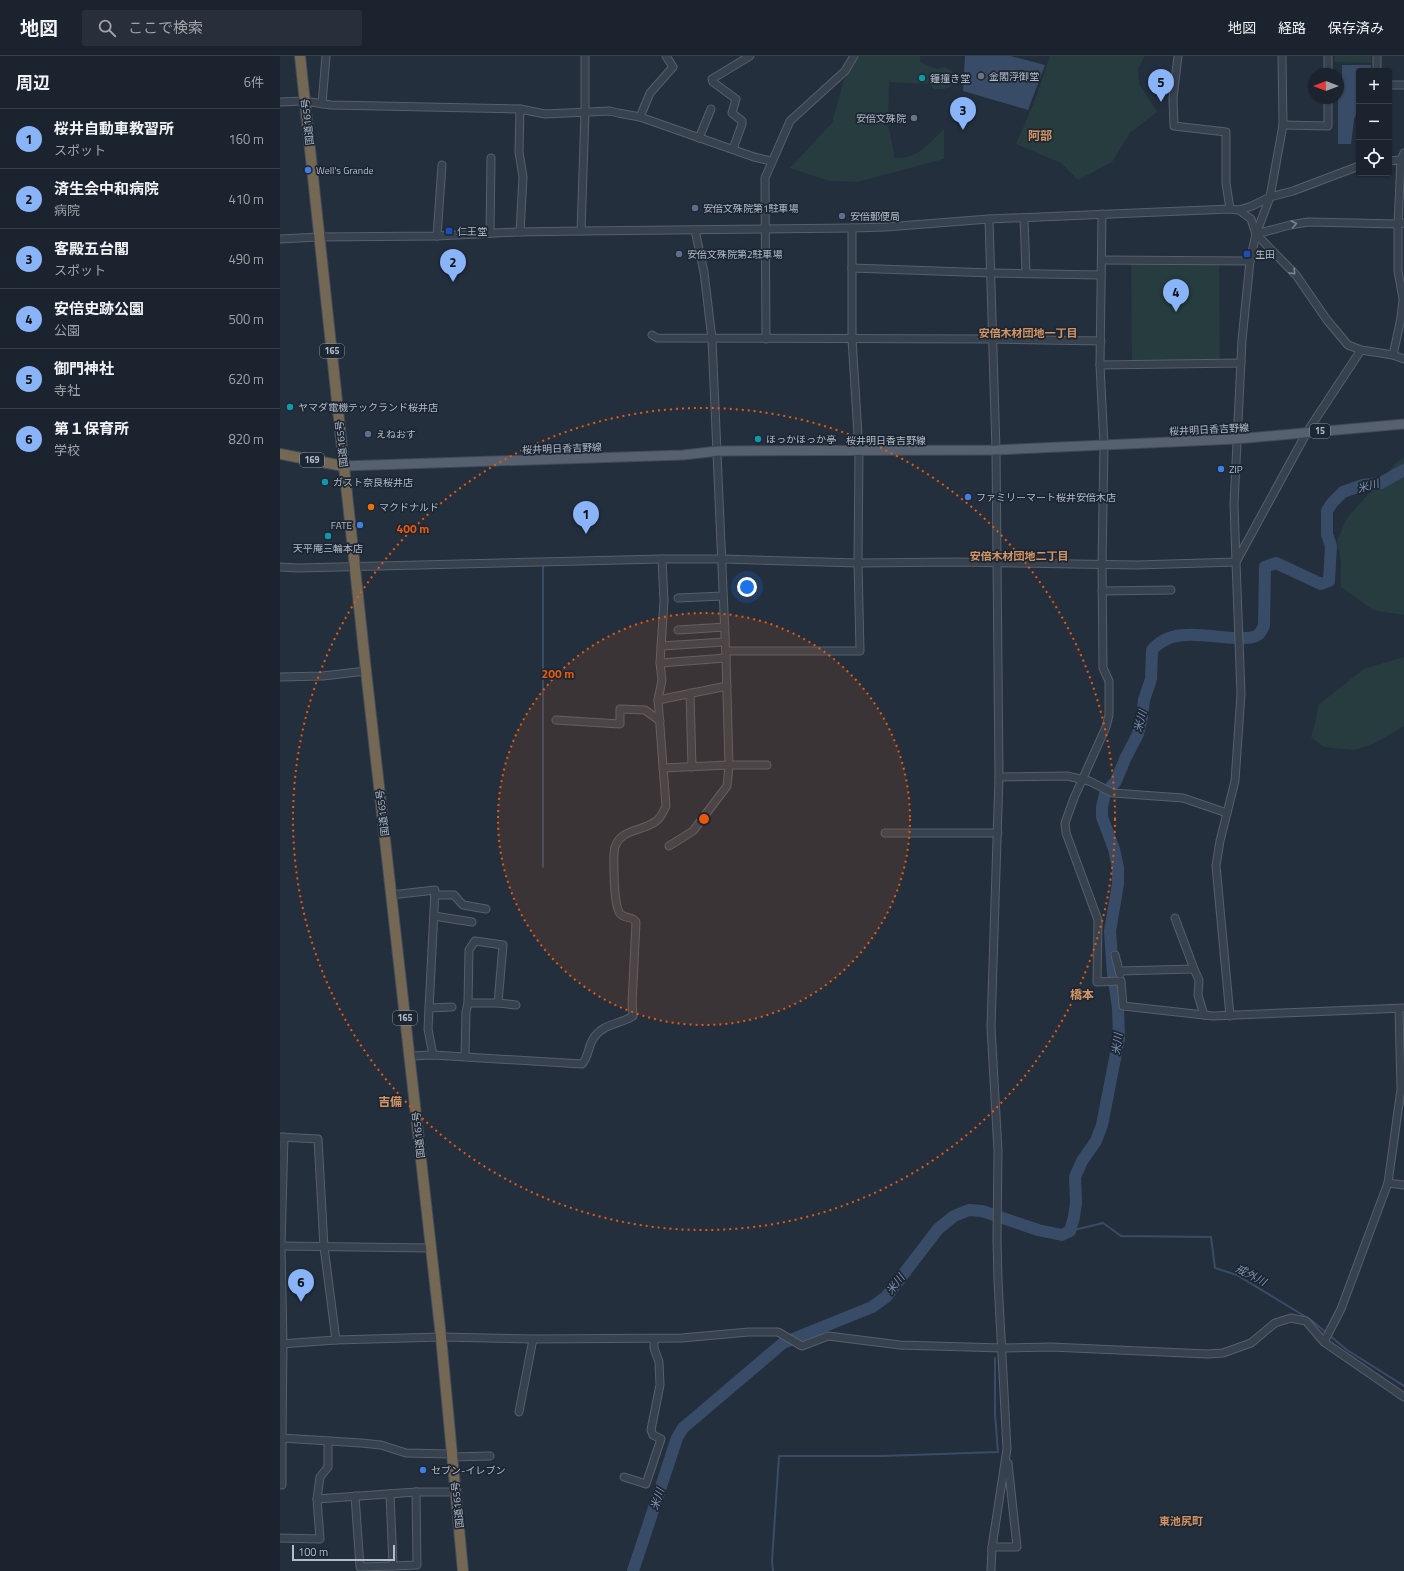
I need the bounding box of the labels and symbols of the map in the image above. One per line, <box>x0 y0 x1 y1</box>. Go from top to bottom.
north arrow <box>1308 68 1344 104</box>
place label: 金閣浮御堂 <box>989 69 1039 84</box>
pin: 5 <box>1148 69 1174 102</box>
place label: 鐘撞き堂 <box>930 71 970 86</box>
marker: 金閣浮御堂 <box>976 71 986 81</box>
marker: 鐘撞き堂 <box>917 73 927 83</box>
pin: 3 <box>950 97 976 130</box>
street label: 国道165号 <box>298 98 317 146</box>
place label: 安倍文殊院 <box>856 111 906 126</box>
marker: 安倍文殊院 <box>909 113 919 123</box>
district label: 阿部 <box>1028 126 1052 145</box>
place label: Well's Grande <box>316 163 374 178</box>
marker: Well's Grande <box>303 165 313 175</box>
place label: 安倍文殊院第1駐車場 <box>703 201 799 216</box>
marker: 安倍文殊院第1駐車場 <box>690 203 700 213</box>
place label: 安倍郵便局 <box>850 209 900 224</box>
marker: 安倍郵便局 <box>837 211 847 221</box>
one-way arrow <box>1290 221 1297 229</box>
place label: 仁王堂 <box>457 224 487 239</box>
marker: 仁王堂 <box>444 226 454 236</box>
place label: 安倍文殊院第2駐車場 <box>687 247 783 262</box>
place label: 生田 <box>1255 247 1275 262</box>
pin: 2 <box>440 249 466 282</box>
marker: 安倍文殊院第2駐車場 <box>674 249 684 259</box>
marker: 生田 <box>1242 249 1252 259</box>
one-way arrow <box>1288 267 1295 275</box>
pin: 4 <box>1163 279 1189 312</box>
district label: 安倍木材団地一丁目 <box>979 325 1078 341</box>
road number: 165 <box>320 344 344 358</box>
place label: ヤマダ電機テックランド桜井店 <box>298 400 438 415</box>
marker: ヤマダ電機テックランド桜井店 <box>285 402 295 412</box>
street label: 国道165号 <box>332 420 351 468</box>
street label: 桜井明日香吉野線 <box>1169 420 1249 439</box>
road number: 15 <box>1310 424 1330 438</box>
place label: えねおす <box>376 427 416 442</box>
marker: えねおす <box>363 429 373 439</box>
place label: ほっかほっか亭 <box>766 432 836 447</box>
street label: 桜井明日香吉野線 <box>846 433 926 448</box>
marker: ほっかほっか亭 <box>753 434 763 444</box>
street label: 桜井明日香吉野線 <box>522 440 602 457</box>
road number: 169 <box>300 453 324 467</box>
place label: ZIP <box>1229 462 1243 477</box>
marker: ZIP <box>1216 464 1226 474</box>
place label: ガスト奈良桜井店 <box>333 475 413 490</box>
water label: 米川 <box>1355 475 1382 497</box>
marker: ガスト奈良桜井店 <box>320 477 330 487</box>
place label: ファミリーマート桜井安倍木店 <box>976 490 1116 505</box>
marker: ファミリーマート桜井安倍木店 <box>963 492 973 502</box>
place label: マクドナルド <box>379 500 439 515</box>
pin: 1 <box>573 501 599 534</box>
marker: マクドナルド <box>366 502 376 512</box>
place label: FATE <box>331 518 352 533</box>
text: 400 m <box>397 519 429 538</box>
marker: FATE <box>355 520 365 530</box>
marker: 天平庵三輪本店 <box>323 531 333 541</box>
place label: 天平庵三輪本店 <box>293 541 363 556</box>
district label: 安倍木材団地二丁目 <box>970 548 1069 564</box>
your location <box>737 577 757 597</box>
text: 200 m <box>542 664 574 683</box>
water label: 米川 <box>1129 707 1151 734</box>
street label: 国道165号 <box>372 789 393 837</box>
centre of rings <box>697 812 711 826</box>
district label: 橋本 <box>1070 985 1094 1004</box>
road number: 165 <box>393 1011 417 1025</box>
water label: 米川 <box>1108 1031 1126 1056</box>
district label: 吉備 <box>378 1092 402 1111</box>
street label: 国道165号 <box>409 1111 428 1159</box>
water label: 戒外川 <box>1233 1260 1270 1290</box>
pin: 6 <box>288 1269 314 1302</box>
water label: 米川 <box>882 1270 909 1298</box>
place label: セブン-イレブン <box>431 1463 505 1478</box>
marker: セブン-イレブン <box>418 1465 428 1475</box>
street label: 国道165号 <box>448 1481 467 1529</box>
water label: 米川 <box>646 1485 668 1512</box>
district label: 東池尻町 <box>1159 1513 1203 1529</box>
scale bar <box>292 1543 395 1562</box>

